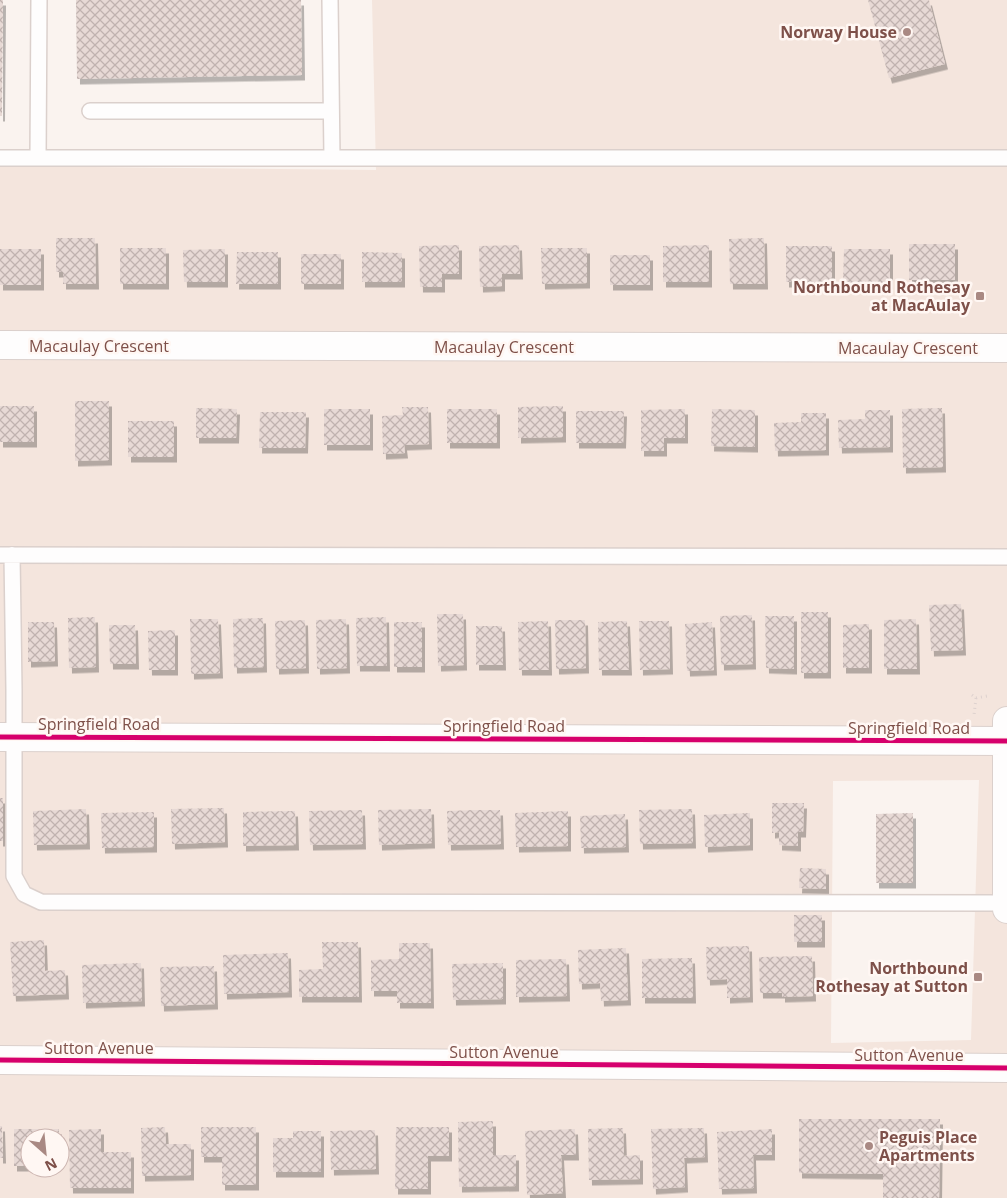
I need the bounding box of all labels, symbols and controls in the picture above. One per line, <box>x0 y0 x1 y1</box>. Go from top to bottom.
place label: Norway House <box>780 21 897 43</box>
marker: Norway House <box>901 26 913 38</box>
place label: Northbound Rothesay at MacAulay <box>793 276 971 316</box>
marker: Northbound Rothesay at MacAulay <box>974 290 986 302</box>
street label: Macaulay Crescent <box>29 335 169 357</box>
street label: Macaulay Crescent <box>434 336 574 358</box>
street label: Macaulay Crescent <box>838 337 978 359</box>
street label: Springfield Road <box>38 713 160 735</box>
street label: Springfield Road <box>443 715 565 737</box>
street label: Springfield Road <box>848 717 970 739</box>
place label: Northbound Rothesay at Sutton <box>815 957 968 997</box>
marker: Northbound Rothesay at Sutton <box>972 971 984 983</box>
street label: Sutton Avenue <box>44 1037 154 1059</box>
street label: Sutton Avenue <box>449 1041 559 1063</box>
street label: Sutton Avenue <box>854 1044 964 1066</box>
place label: Peguis Place Apartments <box>879 1126 977 1166</box>
north arrow <box>20 1128 70 1178</box>
marker: Peguis Place Apartments <box>863 1140 875 1152</box>
text: N <box>42 1154 61 1176</box>

